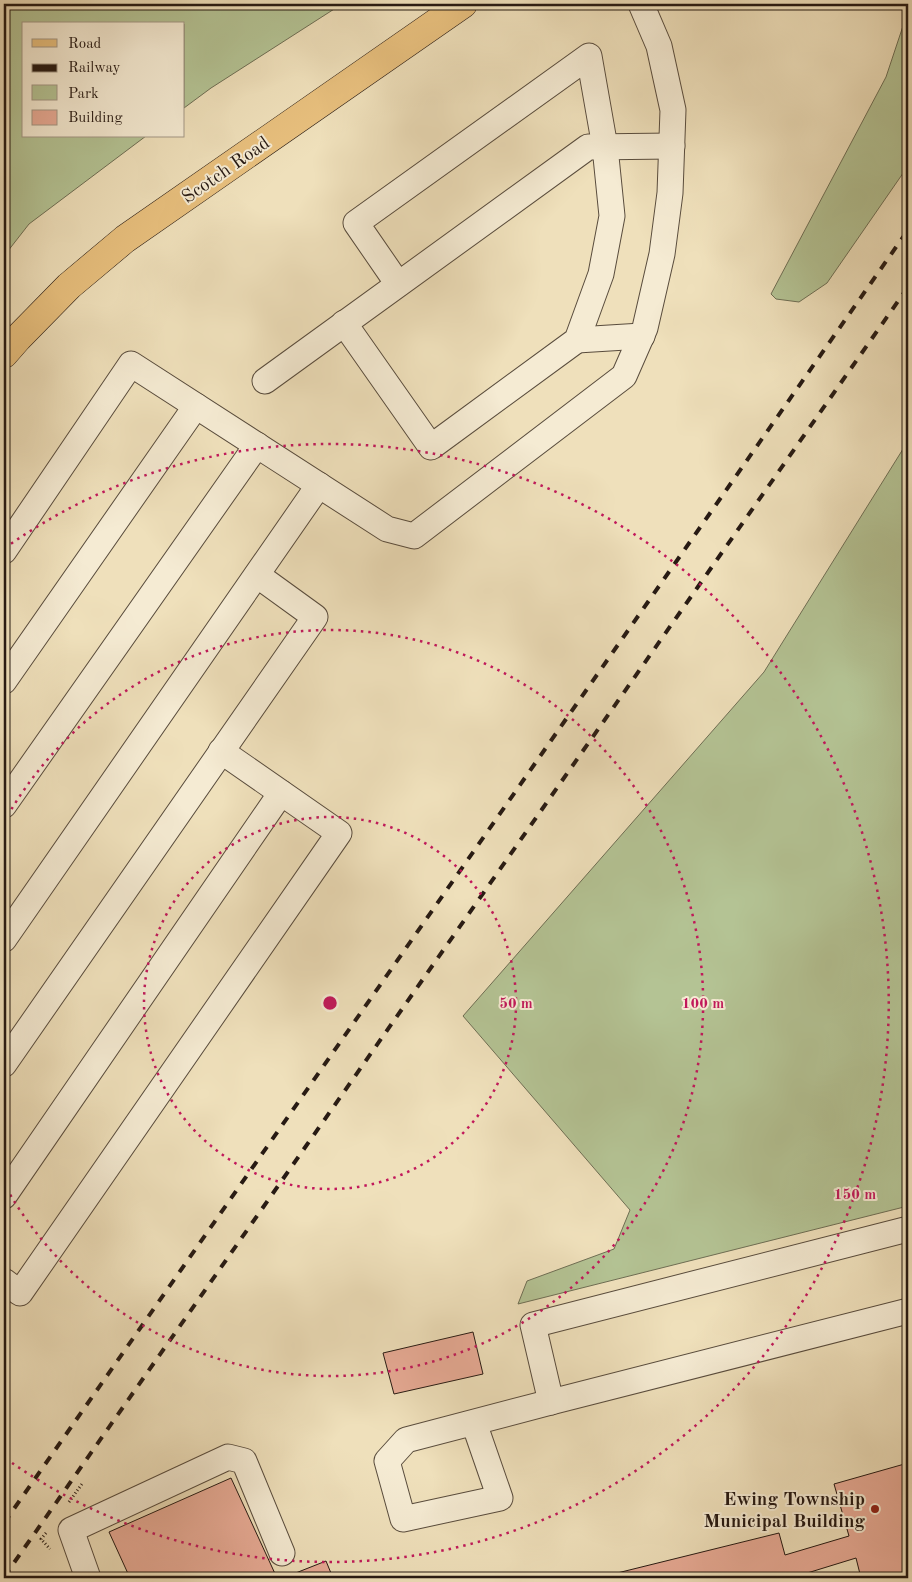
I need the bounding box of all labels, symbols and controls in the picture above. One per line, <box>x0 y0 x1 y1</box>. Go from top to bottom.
legend <box>22 22 185 138</box>
text: Road <box>68 37 102 52</box>
text: Railway <box>68 61 121 76</box>
text: Park <box>68 87 99 102</box>
text: Building <box>68 111 123 126</box>
street label: Scotch Road <box>179 134 274 208</box>
centre of rings <box>321 994 339 1012</box>
text: 50 m <box>499 997 533 1012</box>
text: 100 m <box>682 997 724 1012</box>
text: 150 m <box>834 1188 876 1203</box>
place label: Ewing Township Municipal Building <box>703 1491 865 1532</box>
marker: Ewing Township Municipal Building <box>869 1503 881 1515</box>

